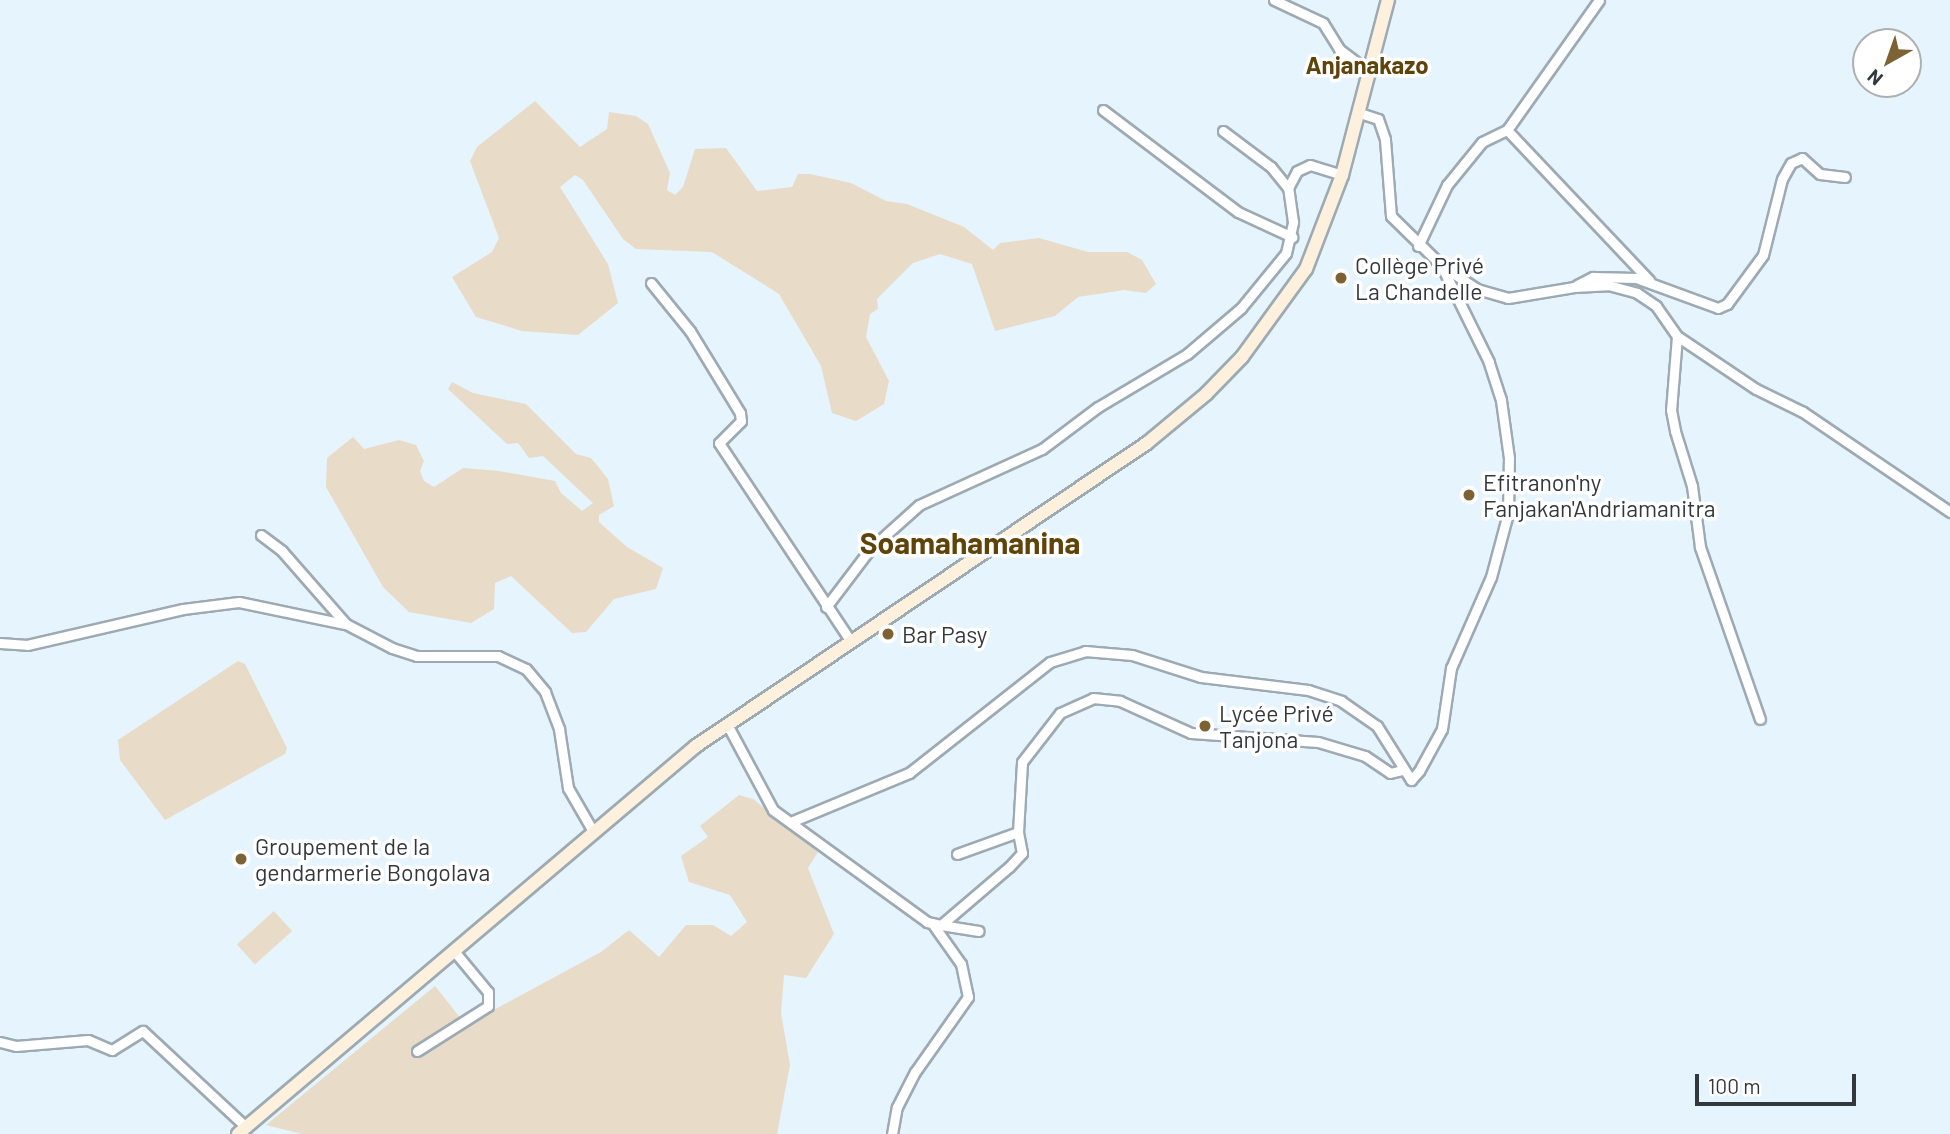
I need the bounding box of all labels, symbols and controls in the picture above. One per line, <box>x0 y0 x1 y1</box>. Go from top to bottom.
north arrow <box>1852 28 1922 98</box>
district label: Anjanakazo <box>1305 51 1429 79</box>
text: N <box>1862 65 1887 91</box>
place label: Collège Privé La Chandelle <box>1355 251 1484 305</box>
marker: Collège Privé La Chandelle <box>1333 270 1349 286</box>
place label: Efitranon'ny Fanjakan'Andriamanitra <box>1483 468 1716 522</box>
marker: Efitranon'ny Fanjakan'Andriamanitra <box>1461 487 1477 503</box>
district label: Soamahamanina <box>860 524 1080 560</box>
place label: Bar Pasy <box>902 620 987 648</box>
marker: Bar Pasy <box>880 626 896 642</box>
place label: Lycée Privé Tanjona <box>1219 699 1334 753</box>
marker: Lycée Privé Tanjona <box>1197 718 1213 734</box>
place label: Groupement de la gendarmerie Bongolava <box>255 832 490 886</box>
marker: Groupement de la gendarmerie Bongolava <box>233 851 249 867</box>
scale bar <box>1698 1060 1859 1104</box>
text: 100 m <box>1708 1073 1761 1098</box>

